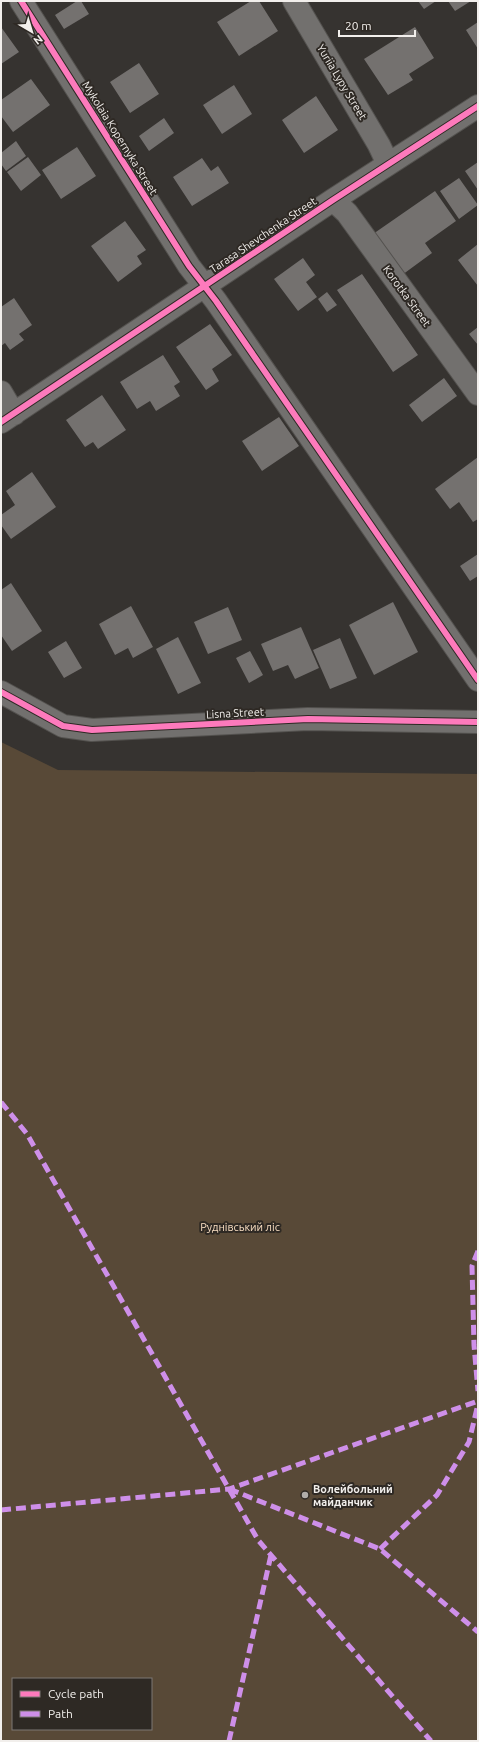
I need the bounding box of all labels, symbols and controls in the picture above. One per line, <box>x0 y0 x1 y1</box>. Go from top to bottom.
north arrow <box>12 12 52 52</box>
scale bar <box>339 12 415 38</box>
text: 20 m <box>345 19 372 32</box>
text: N <box>31 33 45 47</box>
street label: Yuriia Lypy Street <box>315 42 370 122</box>
street label: Mykolaia Kopernyka Street <box>80 79 160 198</box>
street label: Tarasa Shevchenka Street <box>208 194 319 275</box>
street label: Korotka Street <box>381 263 434 329</box>
street label: Lisna Street <box>206 705 265 721</box>
park label: Руднівський ліс <box>200 1221 280 1233</box>
place label: Волейбольний майданчик <box>313 1483 393 1508</box>
marker: Волейбольний майданчик <box>300 1490 310 1500</box>
legend <box>12 1678 152 1730</box>
text: Cycle path <box>48 1687 104 1700</box>
text: Path <box>48 1707 73 1720</box>

